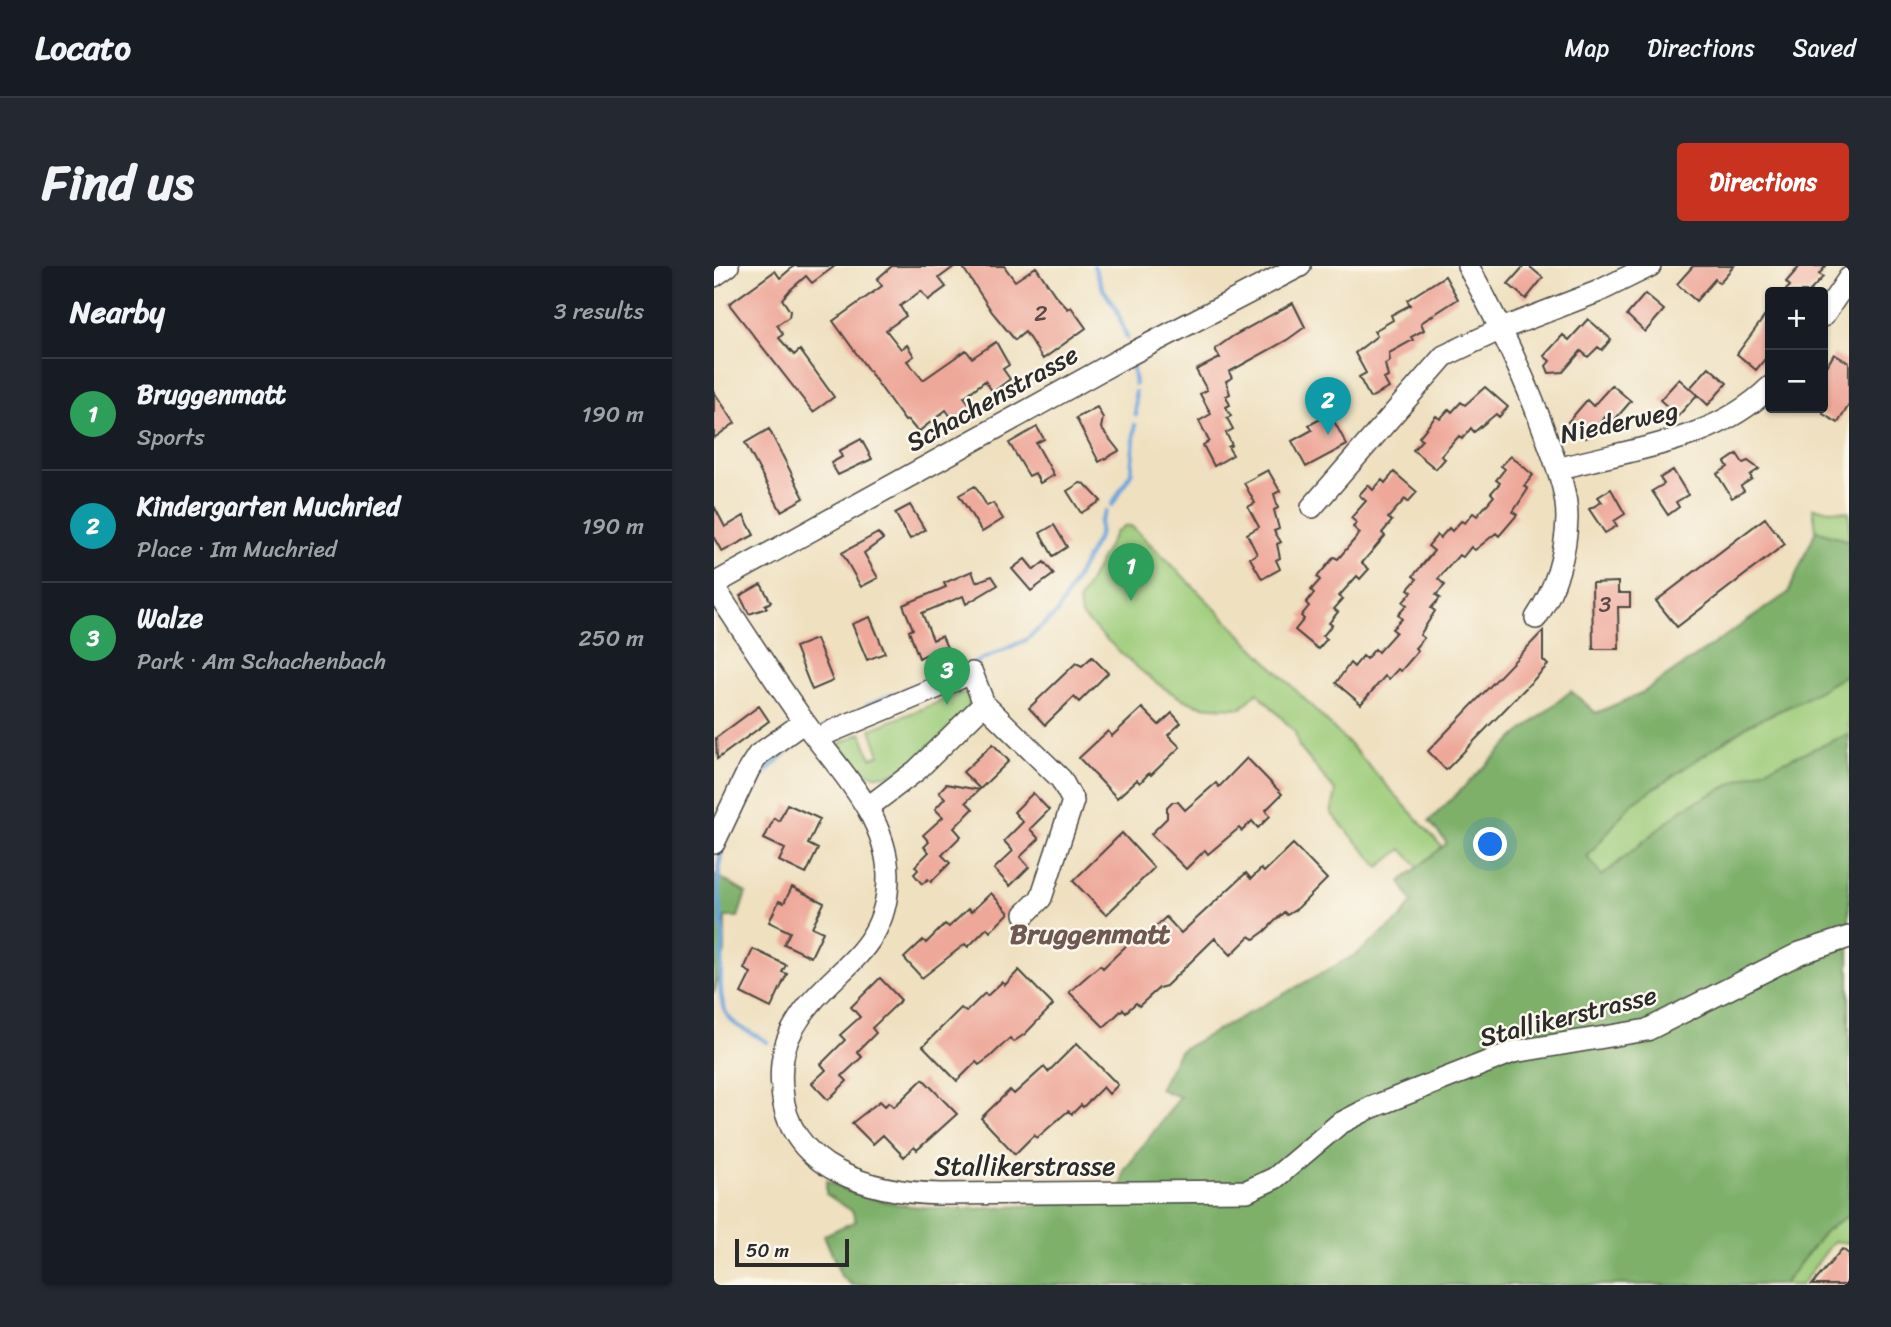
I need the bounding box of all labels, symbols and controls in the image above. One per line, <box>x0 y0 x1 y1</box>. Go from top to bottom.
text: Locato <box>35 19 131 77</box>
text: Map <box>1565 27 1609 69</box>
text: Directions <box>1647 27 1755 69</box>
text: Saved <box>1793 27 1856 69</box>
text: Find us <box>42 139 194 226</box>
button: Directions <box>1677 143 1849 221</box>
text: Nearby <box>70 285 165 339</box>
map controls <box>1765 287 1828 413</box>
button: + <box>1765 287 1828 350</box>
text: 3 results <box>554 291 644 332</box>
house number: 2 <box>1034 293 1048 334</box>
street label: Schachenstrasse <box>897 331 1087 465</box>
button: − <box>1765 350 1828 413</box>
text: Bruggenmatt <box>137 371 286 417</box>
pin: 2 <box>1305 377 1351 435</box>
street label: Niederweg <box>1556 387 1682 457</box>
text: 1 <box>88 394 98 435</box>
text: 190 m <box>582 394 644 435</box>
text: Sports <box>137 417 205 458</box>
text: Kindergarten Muchried <box>137 483 400 529</box>
text: 2 <box>86 506 100 547</box>
text: 190 m <box>582 506 644 547</box>
text: Place · Im Muchried <box>137 529 337 570</box>
pin: 1 <box>1108 543 1154 601</box>
house number: 3 <box>1599 584 1612 625</box>
text: Walze <box>137 595 203 641</box>
text: 3 <box>87 618 99 659</box>
text: 250 m <box>578 618 644 659</box>
text: Park · Am Schachenbach <box>137 641 386 682</box>
pin: 3 <box>924 647 970 705</box>
your location <box>1473 827 1507 861</box>
district label: Bruggenmatt <box>1010 909 1170 958</box>
street label: Stallikerstrasse <box>1474 972 1662 1060</box>
street label: Stallikerstrasse <box>934 1143 1116 1189</box>
text: 50 m <box>746 1234 789 1267</box>
scale bar <box>735 1236 849 1268</box>

